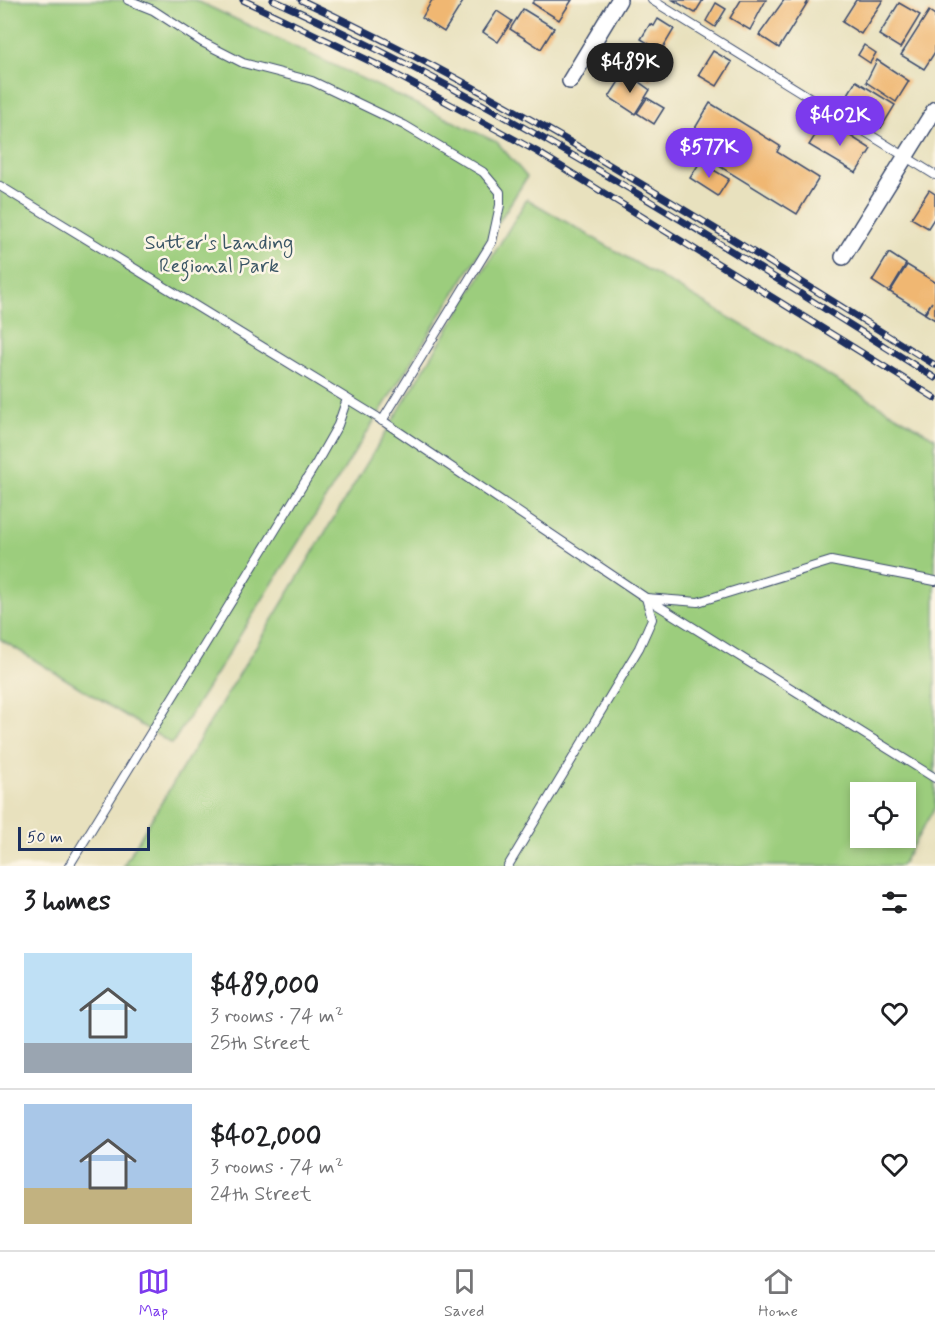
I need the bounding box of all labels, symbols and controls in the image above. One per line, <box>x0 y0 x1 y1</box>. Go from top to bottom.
pin: $489K <box>588 43 672 94</box>
text: $489K <box>601 49 660 76</box>
pin: $402K <box>798 96 882 147</box>
text: $402K <box>810 102 870 129</box>
pin: $577K <box>667 128 751 179</box>
text: $577K <box>679 134 739 161</box>
park label: Sutter's Landing Regional Park <box>145 230 293 282</box>
map controls <box>850 782 916 848</box>
button: locate <box>850 782 916 848</box>
scale bar <box>18 824 150 852</box>
text: 50 m <box>27 827 63 848</box>
text: 3 homes <box>24 885 111 919</box>
icon: filters <box>878 886 911 919</box>
text: $489,000 <box>210 969 319 1003</box>
icon: home <box>72 977 144 1049</box>
icon: heart <box>878 997 911 1030</box>
text: 3 rooms · 74 m² <box>210 1003 344 1030</box>
text: 25th Street <box>210 1030 310 1057</box>
text: $402,000 <box>210 1120 321 1154</box>
icon: home <box>72 1128 144 1200</box>
icon: heart <box>878 1148 911 1181</box>
text: 3 rooms · 74 m² <box>210 1154 344 1181</box>
text: 24th Street <box>210 1181 311 1208</box>
tab: Map <box>137 1265 170 1322</box>
tab: Saved <box>444 1265 484 1322</box>
tab: Home <box>758 1265 798 1322</box>

